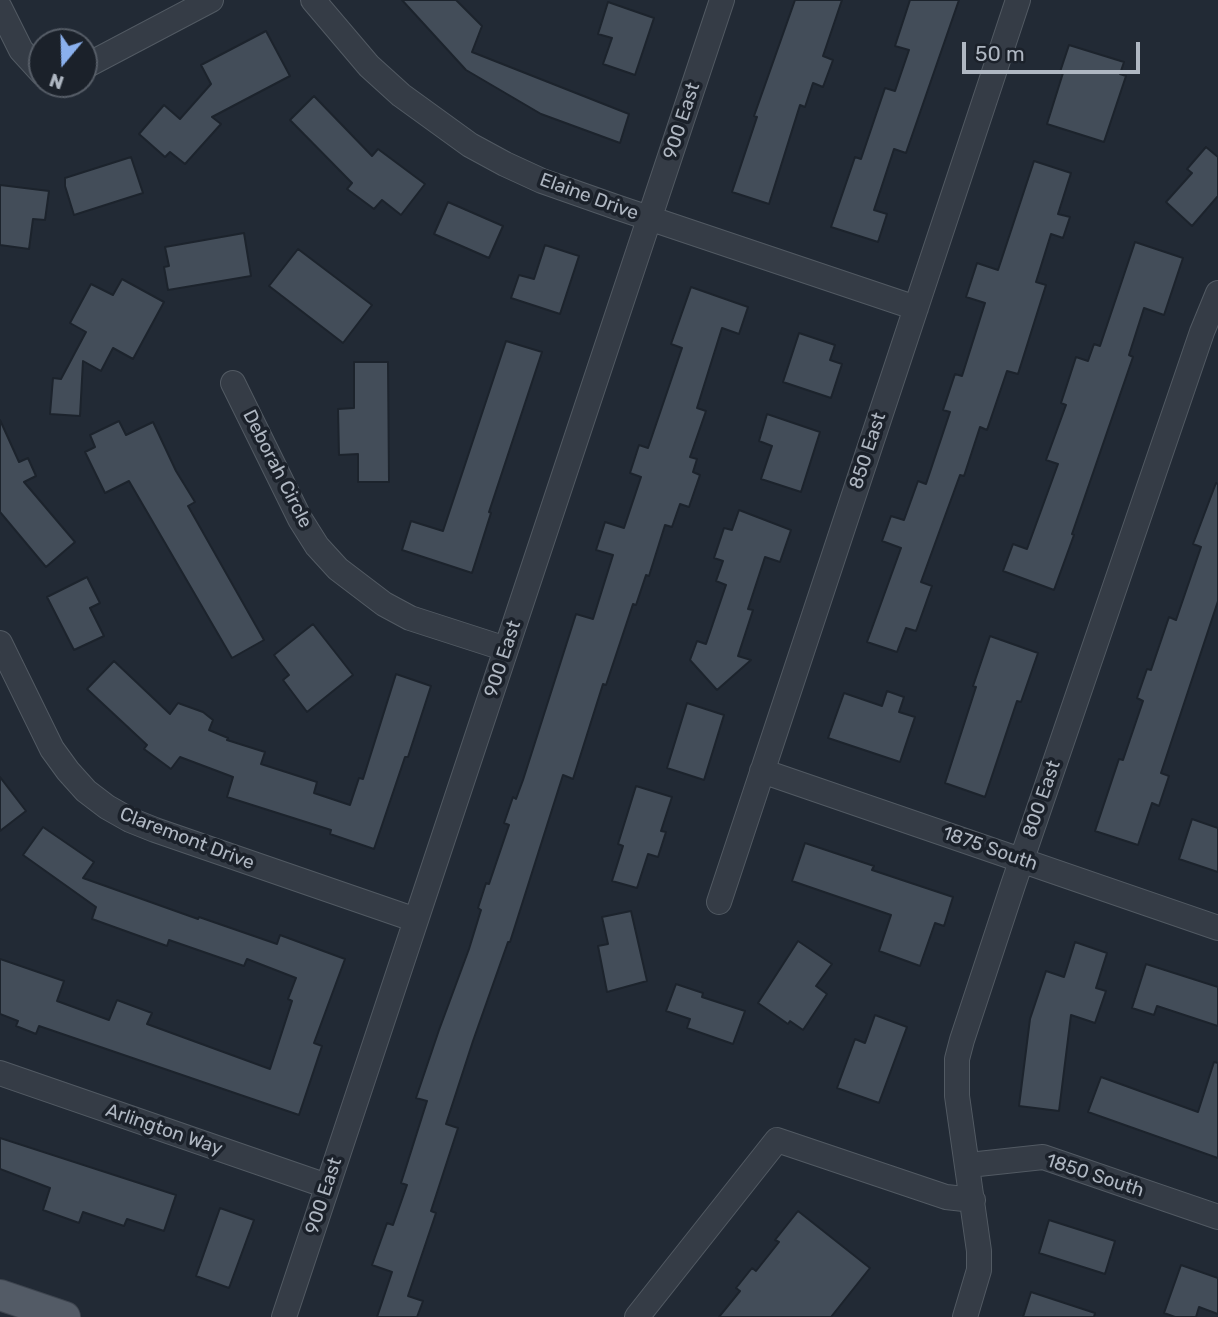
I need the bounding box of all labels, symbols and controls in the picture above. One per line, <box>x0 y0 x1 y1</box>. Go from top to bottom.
north arrow <box>28 28 98 98</box>
scale bar <box>966 28 1144 72</box>
text: 50 m <box>975 41 1025 66</box>
text: N <box>46 68 67 95</box>
street label: 900 East <box>659 80 705 162</box>
street label: Elaine Drive <box>536 169 642 225</box>
street label: Deborah Circle <box>237 406 317 532</box>
street label: 850 East <box>845 410 891 492</box>
street label: 900 East <box>480 618 526 700</box>
street label: 800 East <box>1018 757 1066 841</box>
street label: Claremont Drive <box>116 803 258 875</box>
street label: 1875 South <box>939 822 1041 876</box>
street label: Arlington Way <box>103 1099 225 1161</box>
street label: 1850 South <box>1043 1149 1147 1203</box>
street label: 900 East <box>301 1155 347 1237</box>

